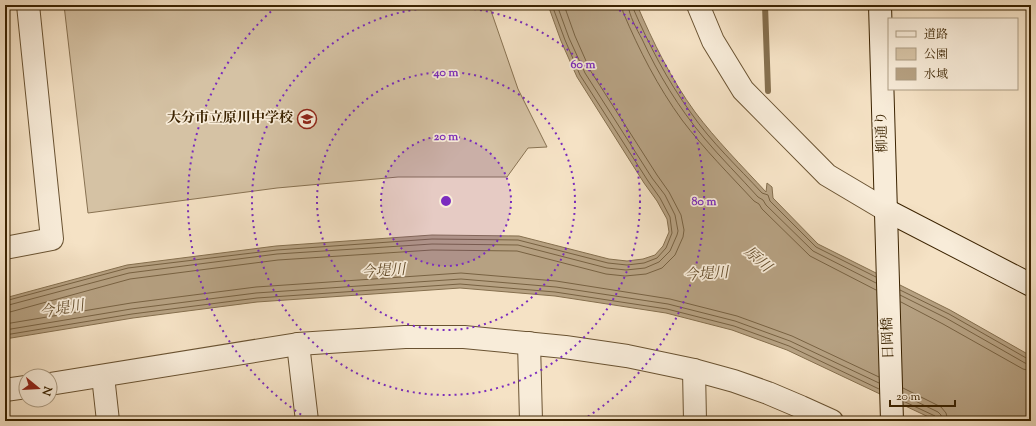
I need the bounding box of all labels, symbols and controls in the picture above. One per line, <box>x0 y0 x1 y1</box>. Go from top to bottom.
legend <box>888 18 1018 90</box>
text: 道路 <box>924 26 948 44</box>
text: 公園 <box>924 46 948 64</box>
text: 60 m <box>571 56 595 74</box>
text: 40 m <box>433 64 458 82</box>
text: 水域 <box>924 66 948 84</box>
school or university icon: 大分市立原川中学校 <box>296 108 318 130</box>
place label: 大分市立原川中学校 <box>167 109 293 129</box>
street label: 柳通り <box>872 111 894 153</box>
text: 20 m <box>434 128 458 146</box>
text: 80 m <box>692 193 716 211</box>
centre of rings <box>439 194 453 208</box>
water label: 原川 <box>739 242 777 279</box>
water label: 今堤川 <box>360 260 408 284</box>
water label: 今堤川 <box>683 263 731 287</box>
water label: 今堤川 <box>38 295 88 324</box>
street label: 日岡橋 <box>878 317 900 359</box>
north arrow <box>18 368 58 408</box>
scale bar <box>890 382 955 408</box>
text: N <box>38 383 56 398</box>
text: 20 m <box>896 388 921 406</box>

